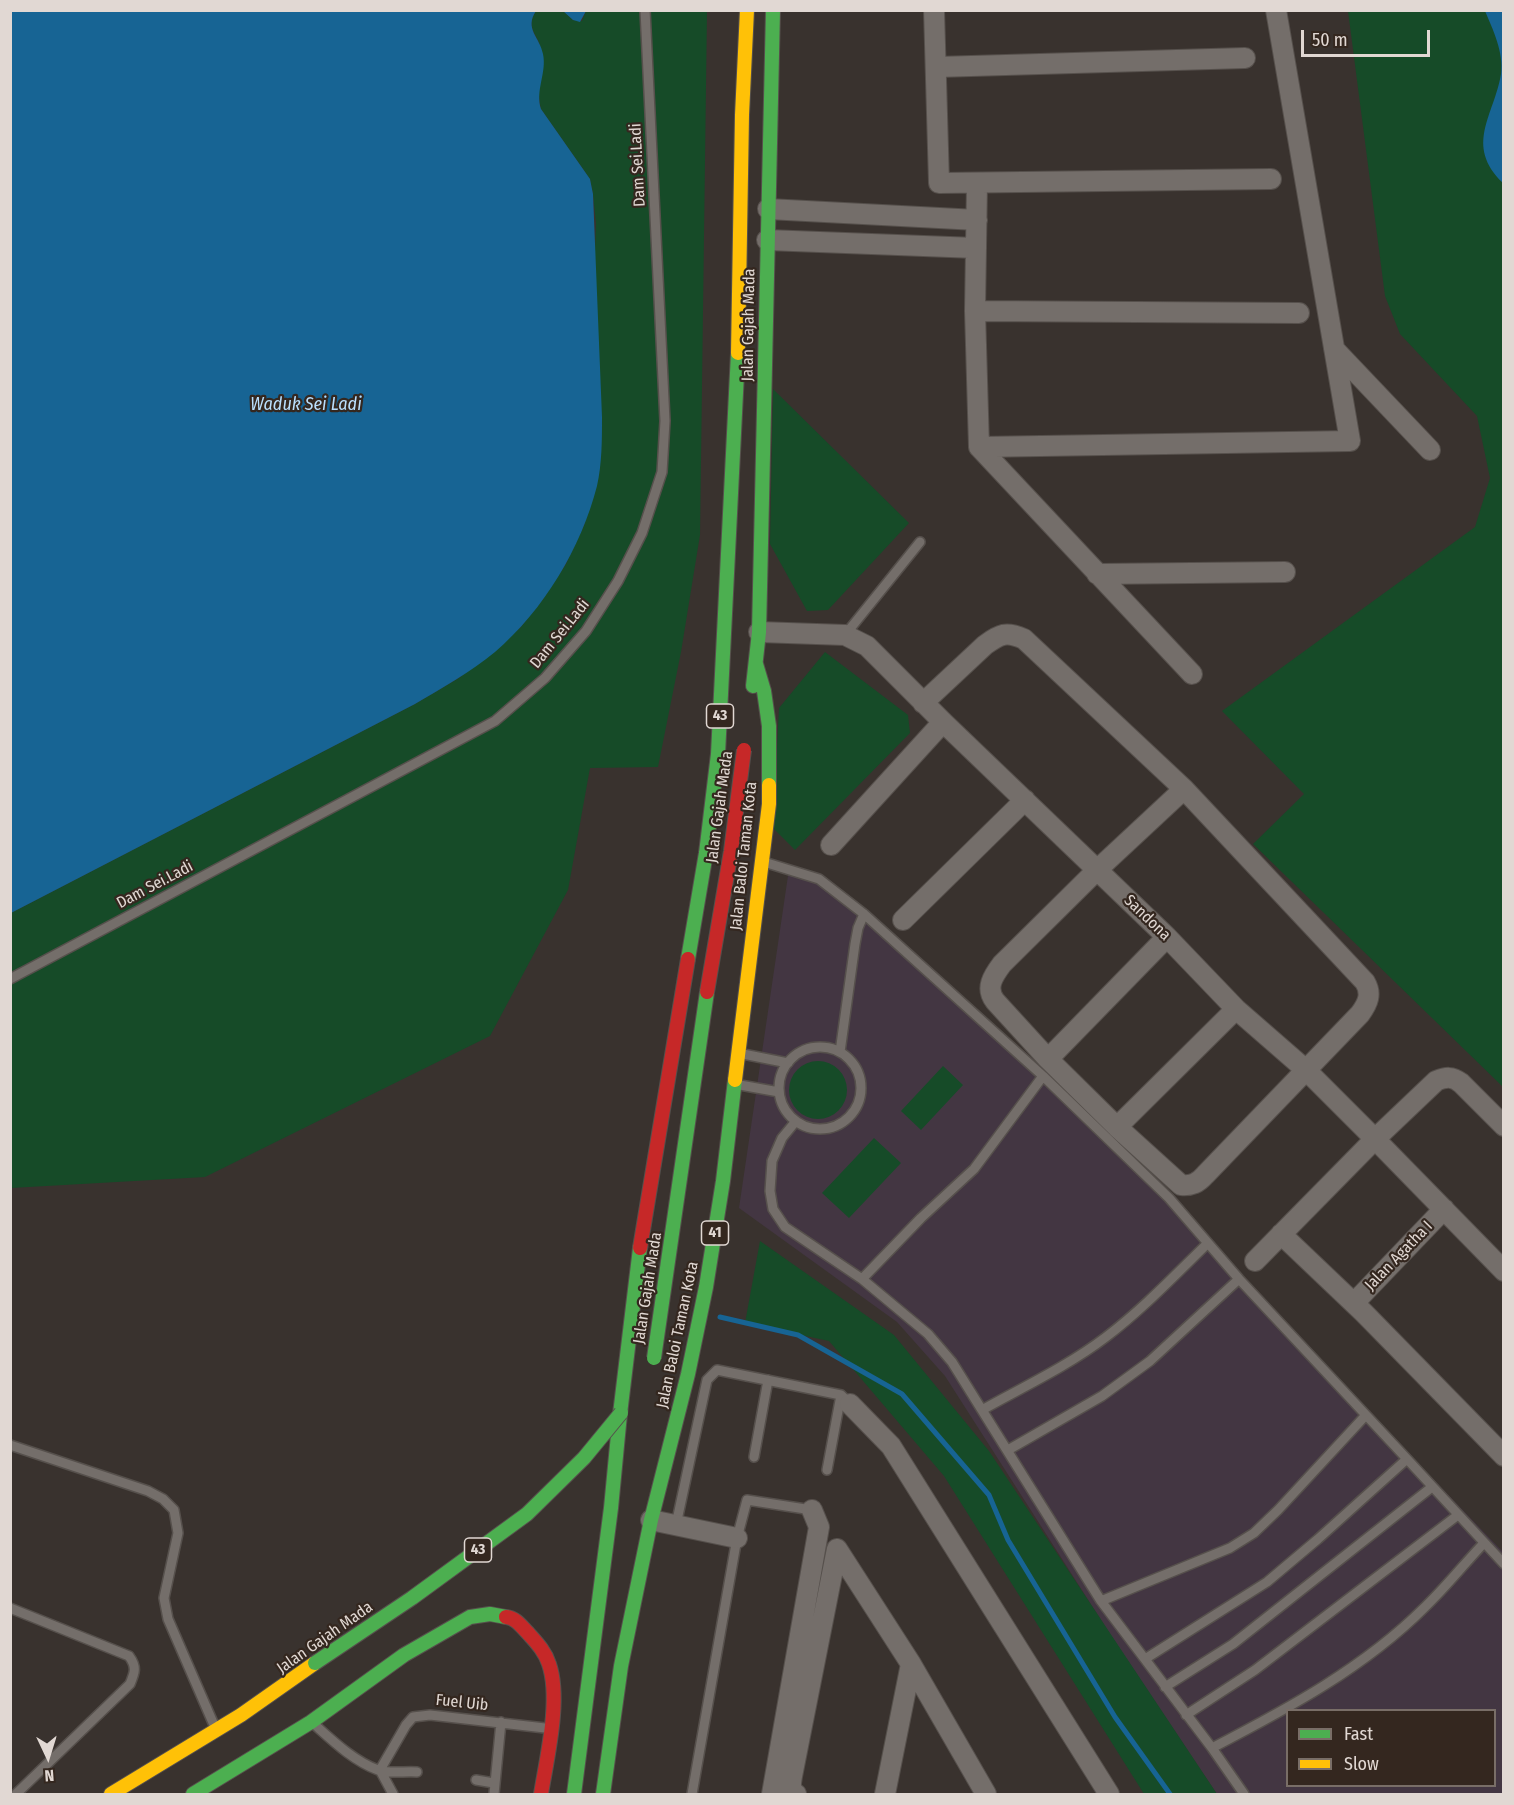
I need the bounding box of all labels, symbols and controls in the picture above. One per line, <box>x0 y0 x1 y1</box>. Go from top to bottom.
scale bar <box>1304 18 1433 56</box>
text: 50 m <box>1312 29 1348 51</box>
street label: Dam Sei.Ladi <box>626 123 650 207</box>
street label: Jalan Gajah Mada <box>738 268 760 382</box>
water label: Waduk Sei Ladi <box>250 394 362 416</box>
street label: Dam Sei.Ladi <box>526 595 594 673</box>
road number: 43 <box>706 704 734 728</box>
street label: Jalan Gajah Mada <box>703 750 737 864</box>
street label: Jalan Baloi Taman Kota <box>727 781 761 931</box>
street label: Dam Sei.Ladi <box>114 857 196 913</box>
street label: Sandona <box>1120 891 1174 945</box>
street label: Jalan Agatha I <box>1361 1217 1437 1295</box>
road number: 41 <box>702 1221 728 1245</box>
street label: Jalan Gajah Mada <box>630 1231 666 1345</box>
street label: Jalan Baloi Taman Kota <box>653 1260 703 1410</box>
road number: 43 <box>464 1538 492 1562</box>
street label: Jalan Gajah Mada <box>273 1598 377 1678</box>
street label: Fuel Uib <box>435 1691 489 1715</box>
legend <box>1286 1709 1496 1787</box>
text: Fast <box>1344 1723 1373 1745</box>
north arrow <box>18 1727 78 1787</box>
text: Slow <box>1344 1753 1379 1775</box>
text: N <box>44 1766 55 1785</box>

